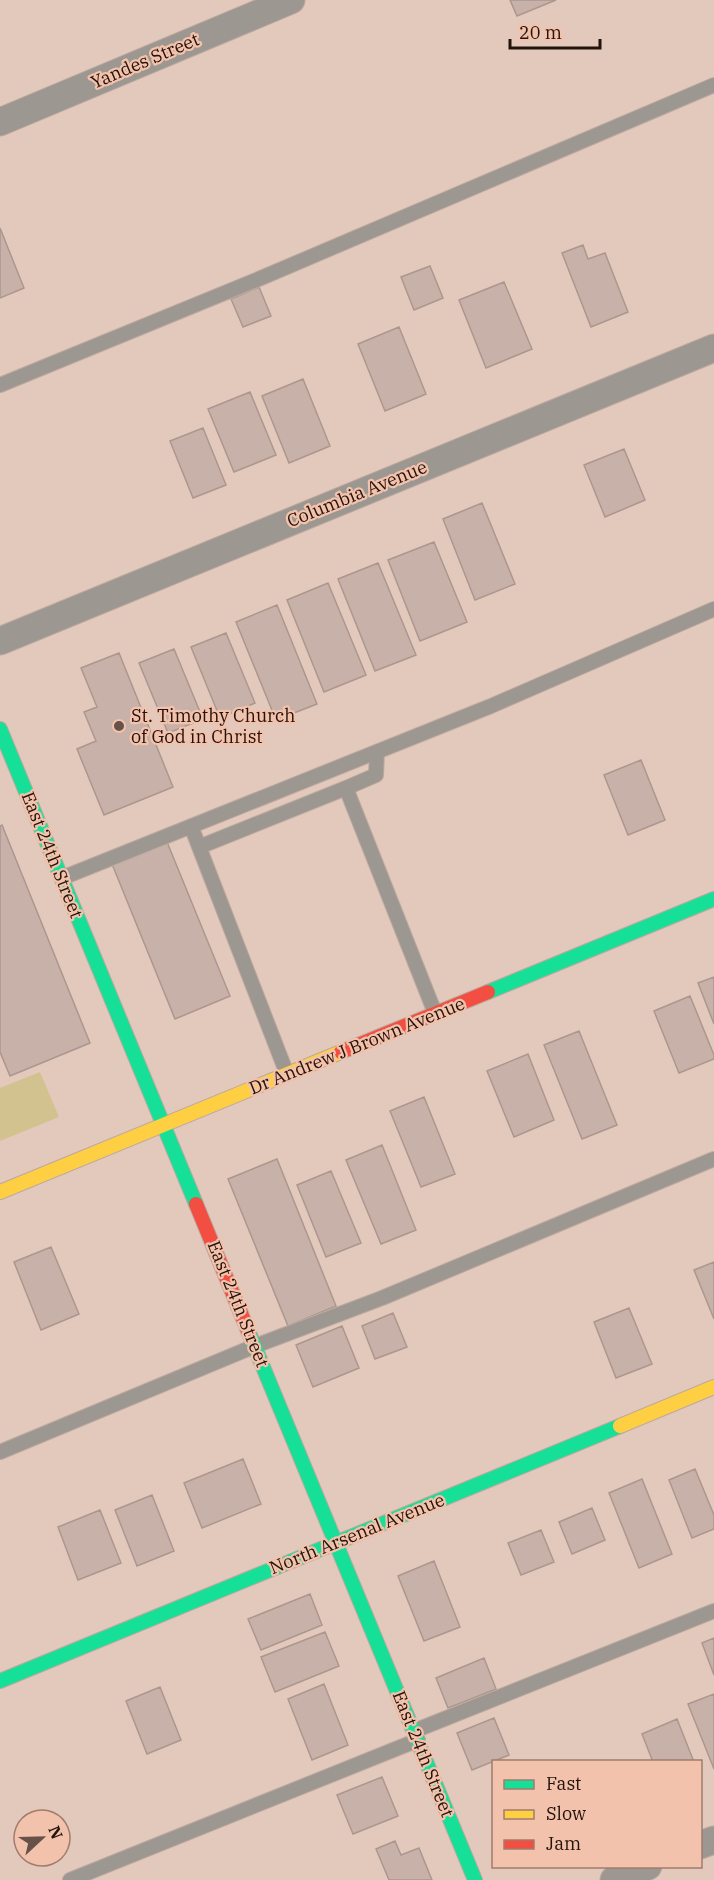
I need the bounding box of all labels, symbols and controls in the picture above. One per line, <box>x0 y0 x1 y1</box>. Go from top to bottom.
scale bar <box>510 12 600 50</box>
text: 20 m <box>519 21 562 44</box>
street label: Yandes Street <box>87 27 203 94</box>
street label: Columbia Avenue <box>283 455 430 532</box>
place label: St. Timothy Church of God in Christ <box>131 704 296 748</box>
marker: St. Timothy Church of God in Christ <box>112 719 126 733</box>
street label: East 24th Street <box>17 788 88 921</box>
street label: Dr Andrew J Brown Avenue <box>245 992 468 1099</box>
street label: East 24th Street <box>203 1237 274 1370</box>
street label: North Arsenal Avenue <box>266 1488 448 1579</box>
street label: East 24th Street <box>388 1687 459 1820</box>
legend <box>492 1760 702 1868</box>
text: Fast <box>546 1772 581 1795</box>
text: Slow <box>546 1802 586 1825</box>
north arrow <box>12 1808 72 1868</box>
text: N <box>44 1823 68 1842</box>
text: Jam <box>546 1832 581 1855</box>

